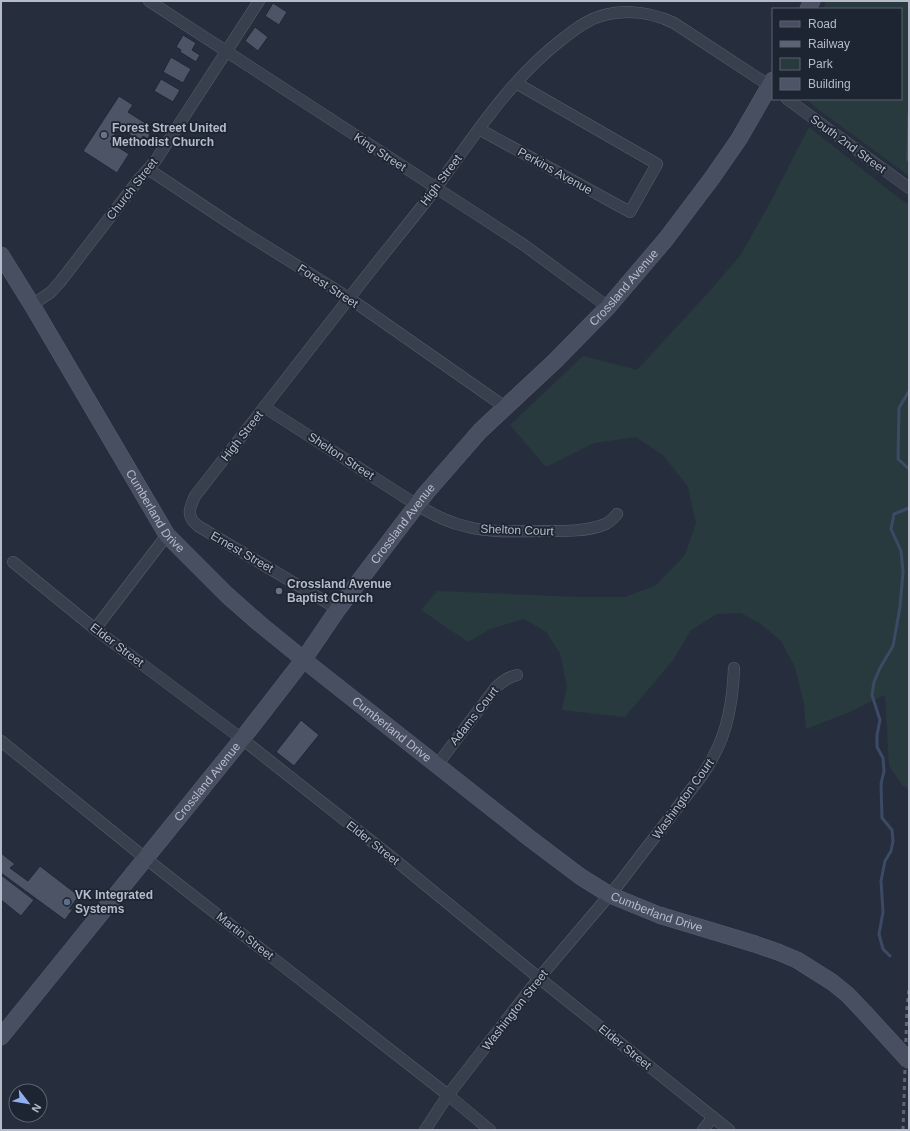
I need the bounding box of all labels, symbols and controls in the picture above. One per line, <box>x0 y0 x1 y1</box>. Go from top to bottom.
legend <box>772 8 902 100</box>
text: Road <box>808 17 837 31</box>
text: Railway <box>808 37 850 51</box>
text: Park <box>808 57 834 71</box>
text: Building <box>808 77 851 91</box>
street label: South 2nd Street <box>807 112 889 177</box>
place label: Forest Street United Methodist Church <box>112 121 227 149</box>
marker: Forest Street United Methodist Church <box>99 130 109 140</box>
street label: King Street <box>351 130 409 174</box>
street label: Perkins Avenue <box>515 145 595 197</box>
street label: High Street <box>417 151 465 208</box>
street label: Church Street <box>104 155 161 222</box>
street label: Crossland Avenue <box>586 246 661 329</box>
street label: Forest Street <box>295 261 361 311</box>
street label: High Street <box>218 408 266 464</box>
street label: Shelton Street <box>305 429 377 483</box>
street label: Cumberland Drive <box>123 467 188 556</box>
street label: Crossland Avenue <box>368 481 438 567</box>
street label: Shelton Court <box>480 522 555 538</box>
street label: Ernest Street <box>208 528 276 576</box>
place label: Crossland Avenue Baptist Church <box>287 577 392 605</box>
marker: Crossland Avenue Baptist Church <box>274 586 284 596</box>
street label: Elder Street <box>87 620 147 670</box>
street label: Adams Court <box>447 684 501 748</box>
street label: Cumberland Drive <box>349 694 434 765</box>
street label: Crossland Avenue <box>171 739 243 824</box>
street label: Washington Court <box>649 756 717 842</box>
street label: Elder Street <box>344 818 403 868</box>
place label: VK Integrated Systems <box>75 888 153 916</box>
street label: Cumberland Drive <box>609 889 705 935</box>
marker: VK Integrated Systems <box>62 897 72 907</box>
street label: Martin Street <box>214 909 277 963</box>
street label: Washington Street <box>479 966 551 1053</box>
street label: Elder Street <box>596 1022 655 1073</box>
north arrow <box>8 1083 48 1123</box>
text: N <box>29 1102 44 1115</box>

